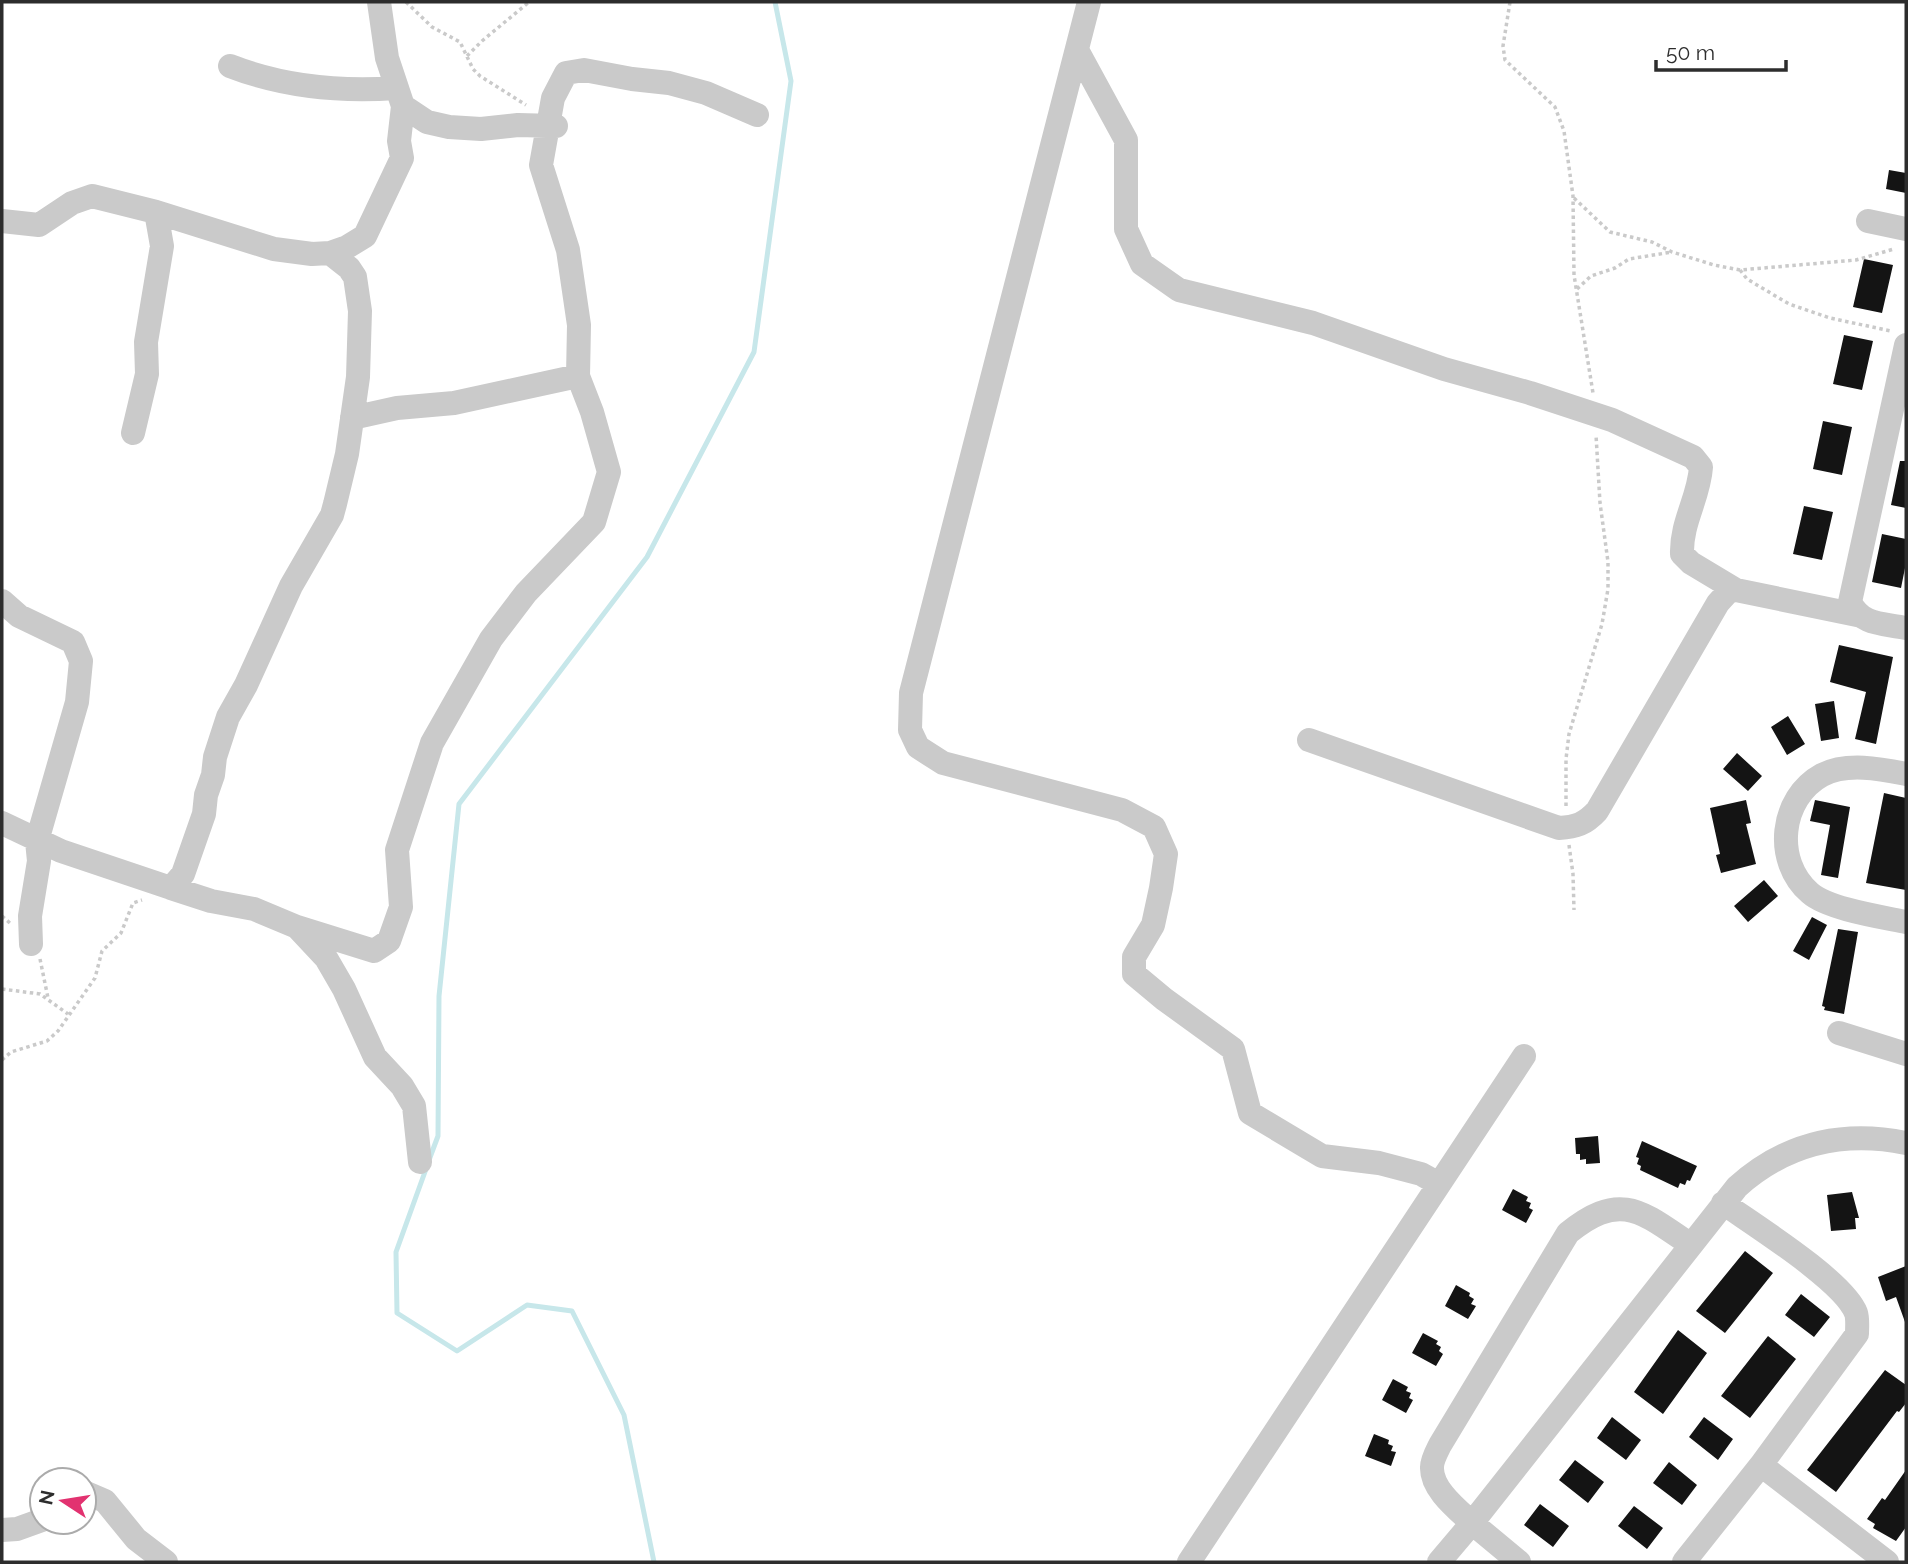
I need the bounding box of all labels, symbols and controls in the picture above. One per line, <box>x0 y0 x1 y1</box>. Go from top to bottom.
scale bar <box>1656 28 1786 72</box>
text: 50 m <box>1666 40 1715 65</box>
north arrow <box>28 1466 98 1536</box>
text: N <box>34 1488 59 1507</box>

